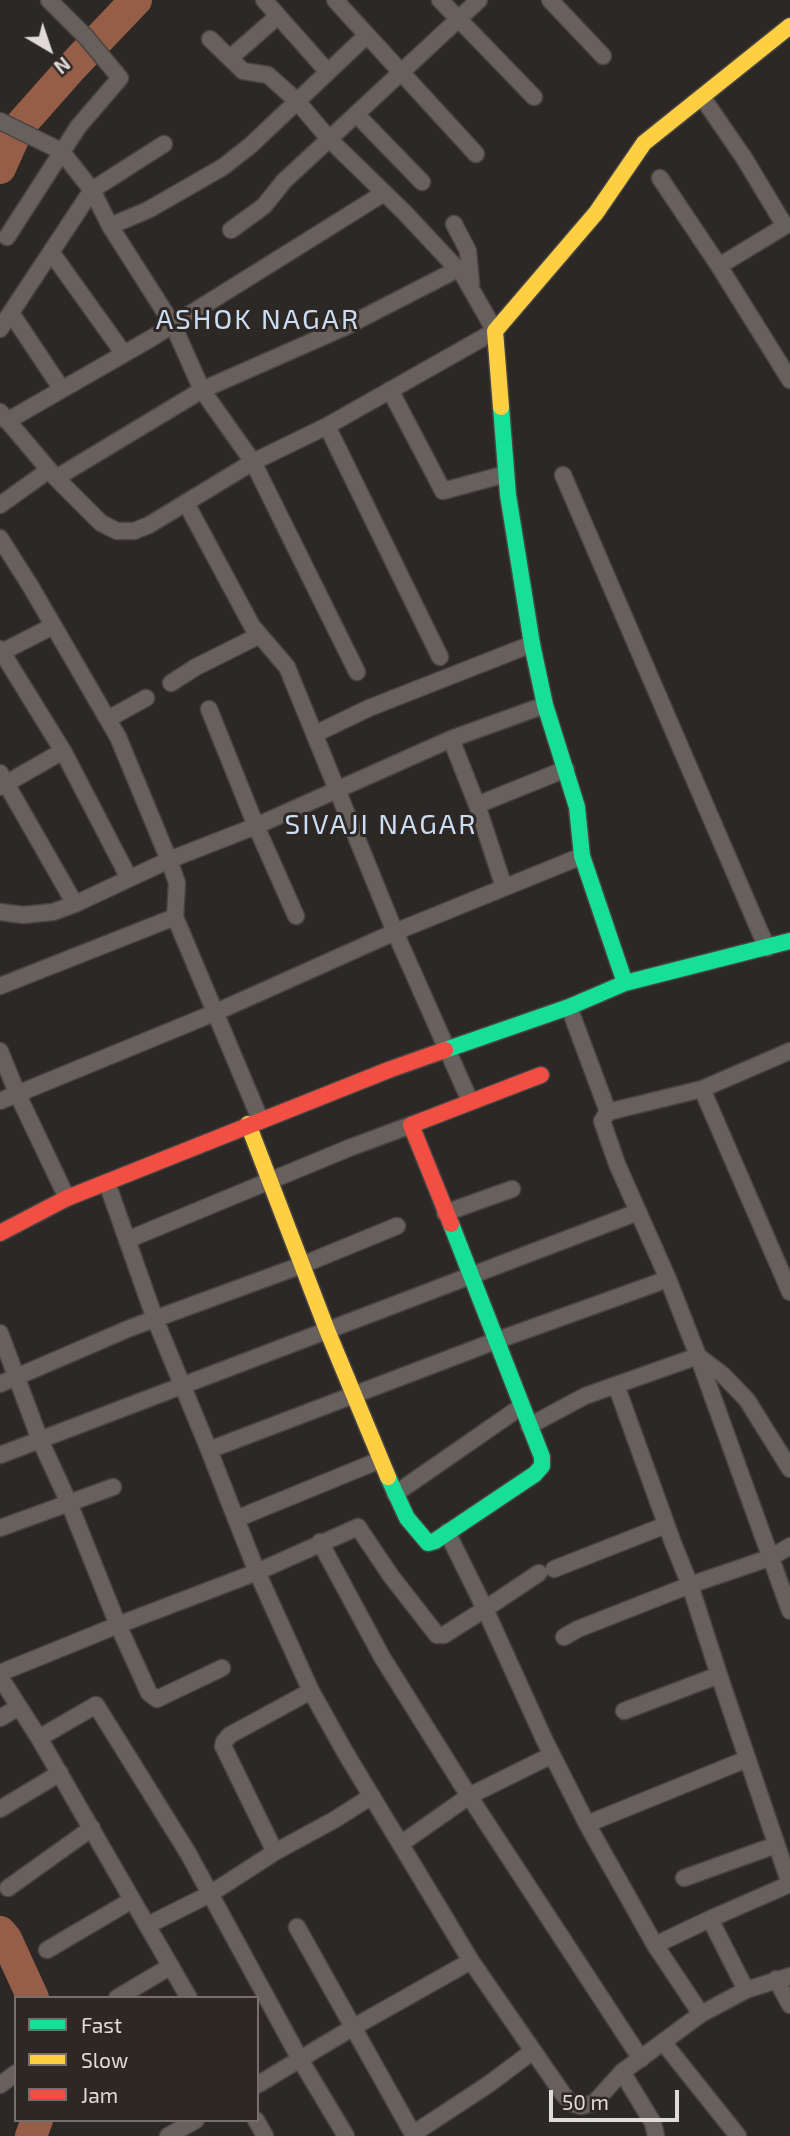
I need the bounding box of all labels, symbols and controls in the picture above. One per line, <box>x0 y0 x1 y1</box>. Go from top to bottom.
north arrow <box>14 14 84 84</box>
text: N <box>50 52 75 79</box>
district label: ASHOK NAGAR <box>157 303 359 337</box>
district label: SIVAJI NAGAR <box>286 808 476 842</box>
legend <box>14 1996 259 2122</box>
text: Fast <box>81 2012 122 2037</box>
text: Slow <box>81 2047 128 2072</box>
scale bar <box>552 2076 682 2120</box>
text: Jam <box>81 2082 118 2107</box>
text: 50 m <box>562 2089 609 2114</box>

